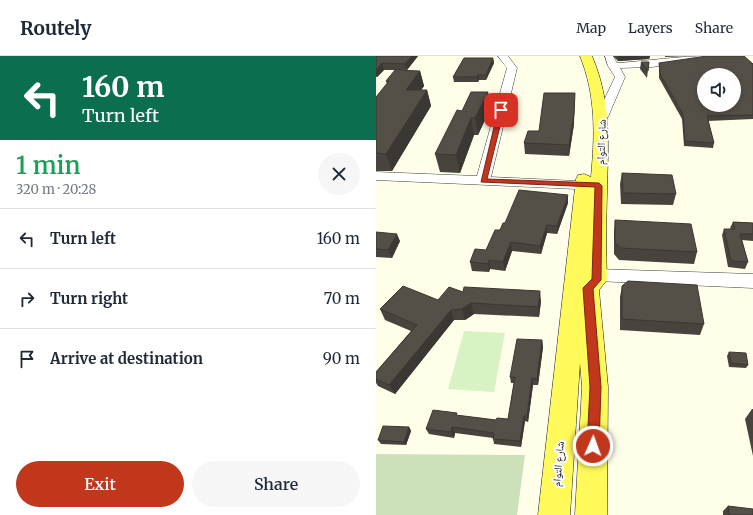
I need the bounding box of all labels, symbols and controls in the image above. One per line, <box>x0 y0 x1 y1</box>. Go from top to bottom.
text: Routely <box>20 16 92 40</box>
text: Map <box>576 19 606 37</box>
text: Layers <box>628 19 673 37</box>
text: Share <box>695 19 733 37</box>
map controls <box>697 68 741 112</box>
button: sound <box>697 68 741 112</box>
text: 160 m <box>82 69 164 105</box>
icon: left <box>16 72 68 124</box>
pin <box>484 93 518 127</box>
icon: arrive <box>490 99 512 121</box>
text: Turn left <box>82 104 159 127</box>
street label: شارع التوام <box>593 119 609 165</box>
text: 1 min <box>16 150 81 181</box>
button: close <box>318 153 360 195</box>
text: 320 m · 20:28 <box>16 181 96 198</box>
icon: left <box>16 228 38 250</box>
text: Turn left <box>50 229 116 248</box>
text: 160 m <box>317 229 360 248</box>
icon: right <box>16 288 38 310</box>
text: Turn right <box>50 289 128 308</box>
text: 70 m <box>324 289 360 308</box>
icon: arrive <box>16 348 38 370</box>
text: Arrive at destination <box>50 349 203 368</box>
text: 90 m <box>323 349 360 368</box>
position arrow <box>572 425 614 467</box>
street label: شارع التوام <box>549 441 567 487</box>
button: Exit <box>16 461 184 507</box>
button: Share <box>192 461 360 507</box>

